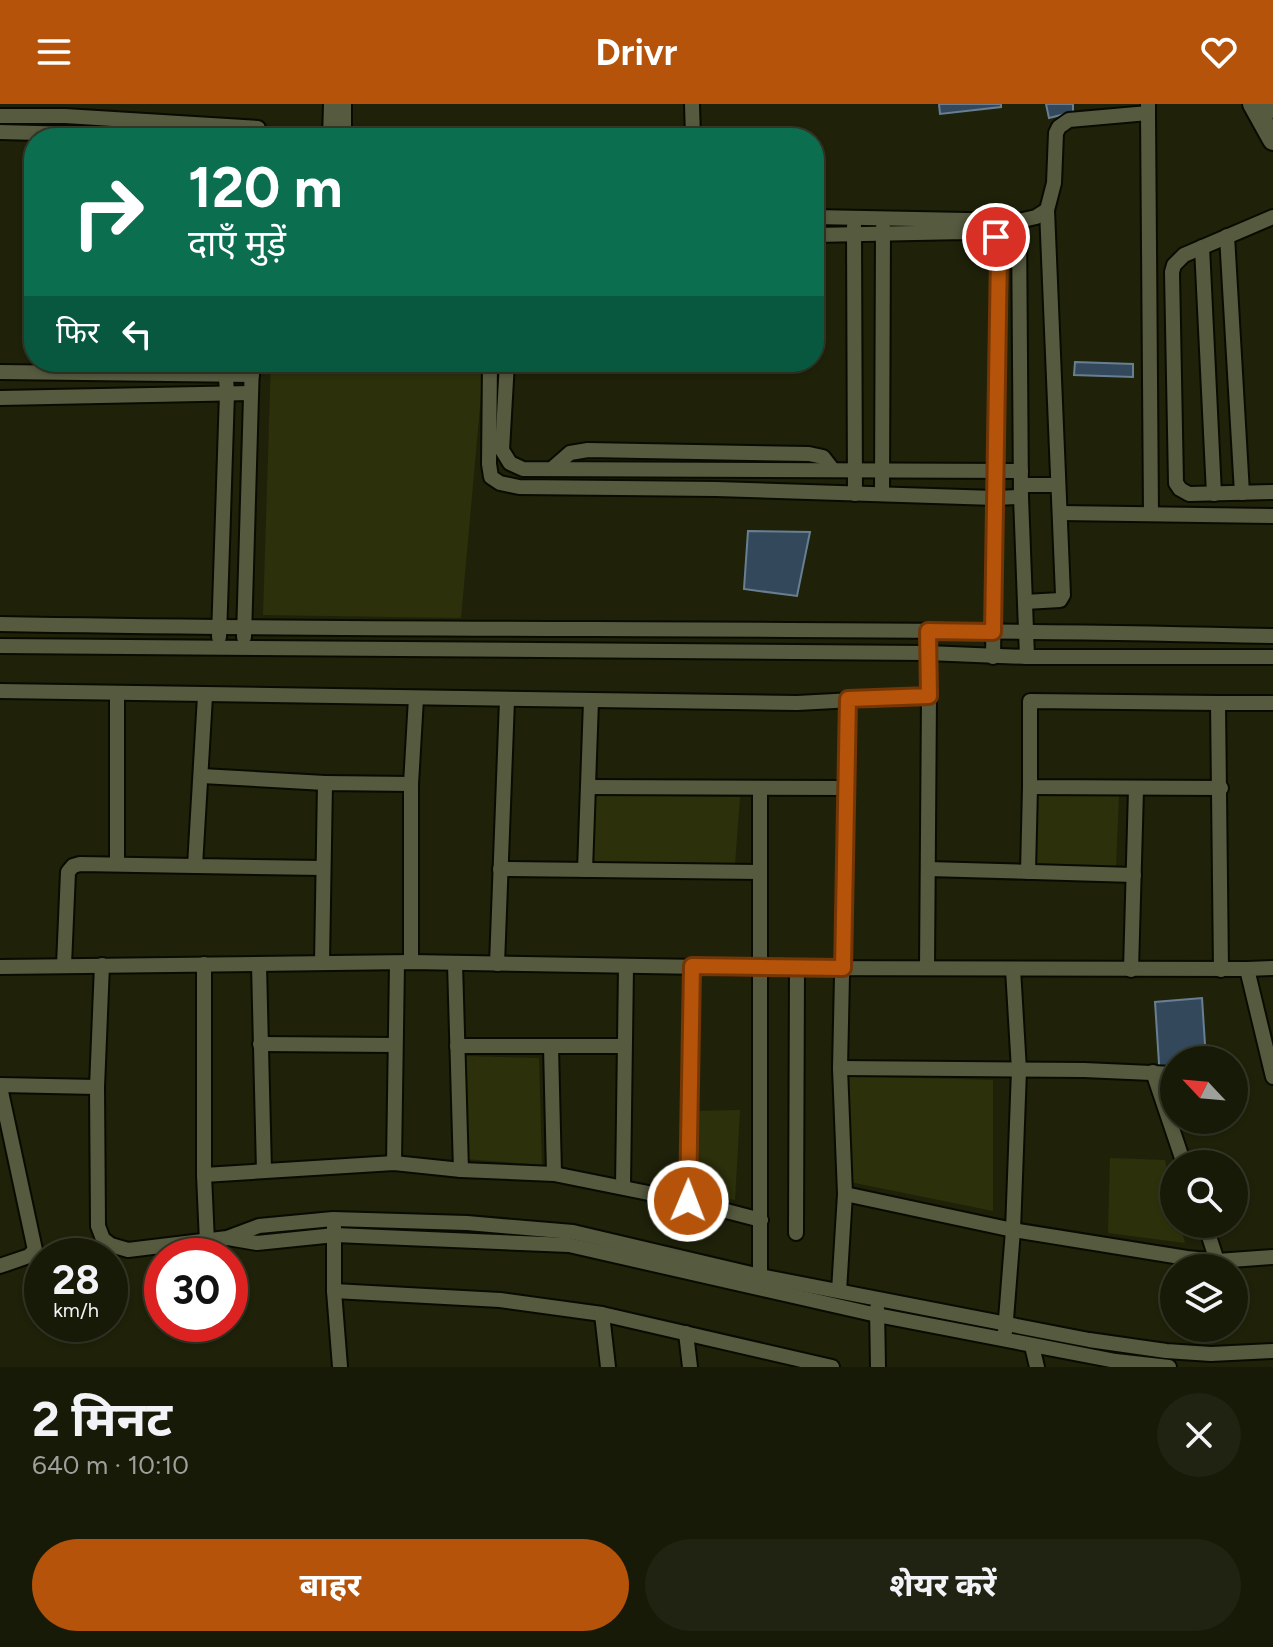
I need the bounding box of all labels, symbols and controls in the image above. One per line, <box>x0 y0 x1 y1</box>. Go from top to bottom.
icon: menu <box>32 30 76 74</box>
icon: heart <box>1197 30 1241 74</box>
text: Drivr <box>596 31 677 74</box>
text: 120 m <box>188 154 343 221</box>
icon: right <box>56 160 160 264</box>
pin <box>962 203 1030 271</box>
icon: arrive <box>974 215 1018 259</box>
text: दाएँ मुड़ें <box>188 222 286 265</box>
icon: left <box>115 312 159 356</box>
text: फिर <box>56 314 99 351</box>
north arrow <box>1160 1046 1248 1134</box>
map controls <box>1160 1046 1248 1342</box>
button: search <box>1160 1150 1248 1238</box>
position arrow <box>646 1159 730 1243</box>
speed limit sign: 30 <box>144 1238 248 1342</box>
button: layers <box>1160 1254 1248 1342</box>
text: 28 <box>52 1256 100 1304</box>
text: km/h <box>53 1298 99 1322</box>
text: 2 मिनट <box>32 1390 172 1448</box>
button: close <box>1157 1393 1241 1477</box>
text: 640 m · 10:10 <box>32 1449 189 1481</box>
button: बाहर <box>32 1539 629 1631</box>
button: शेयर करें <box>645 1539 1241 1631</box>

